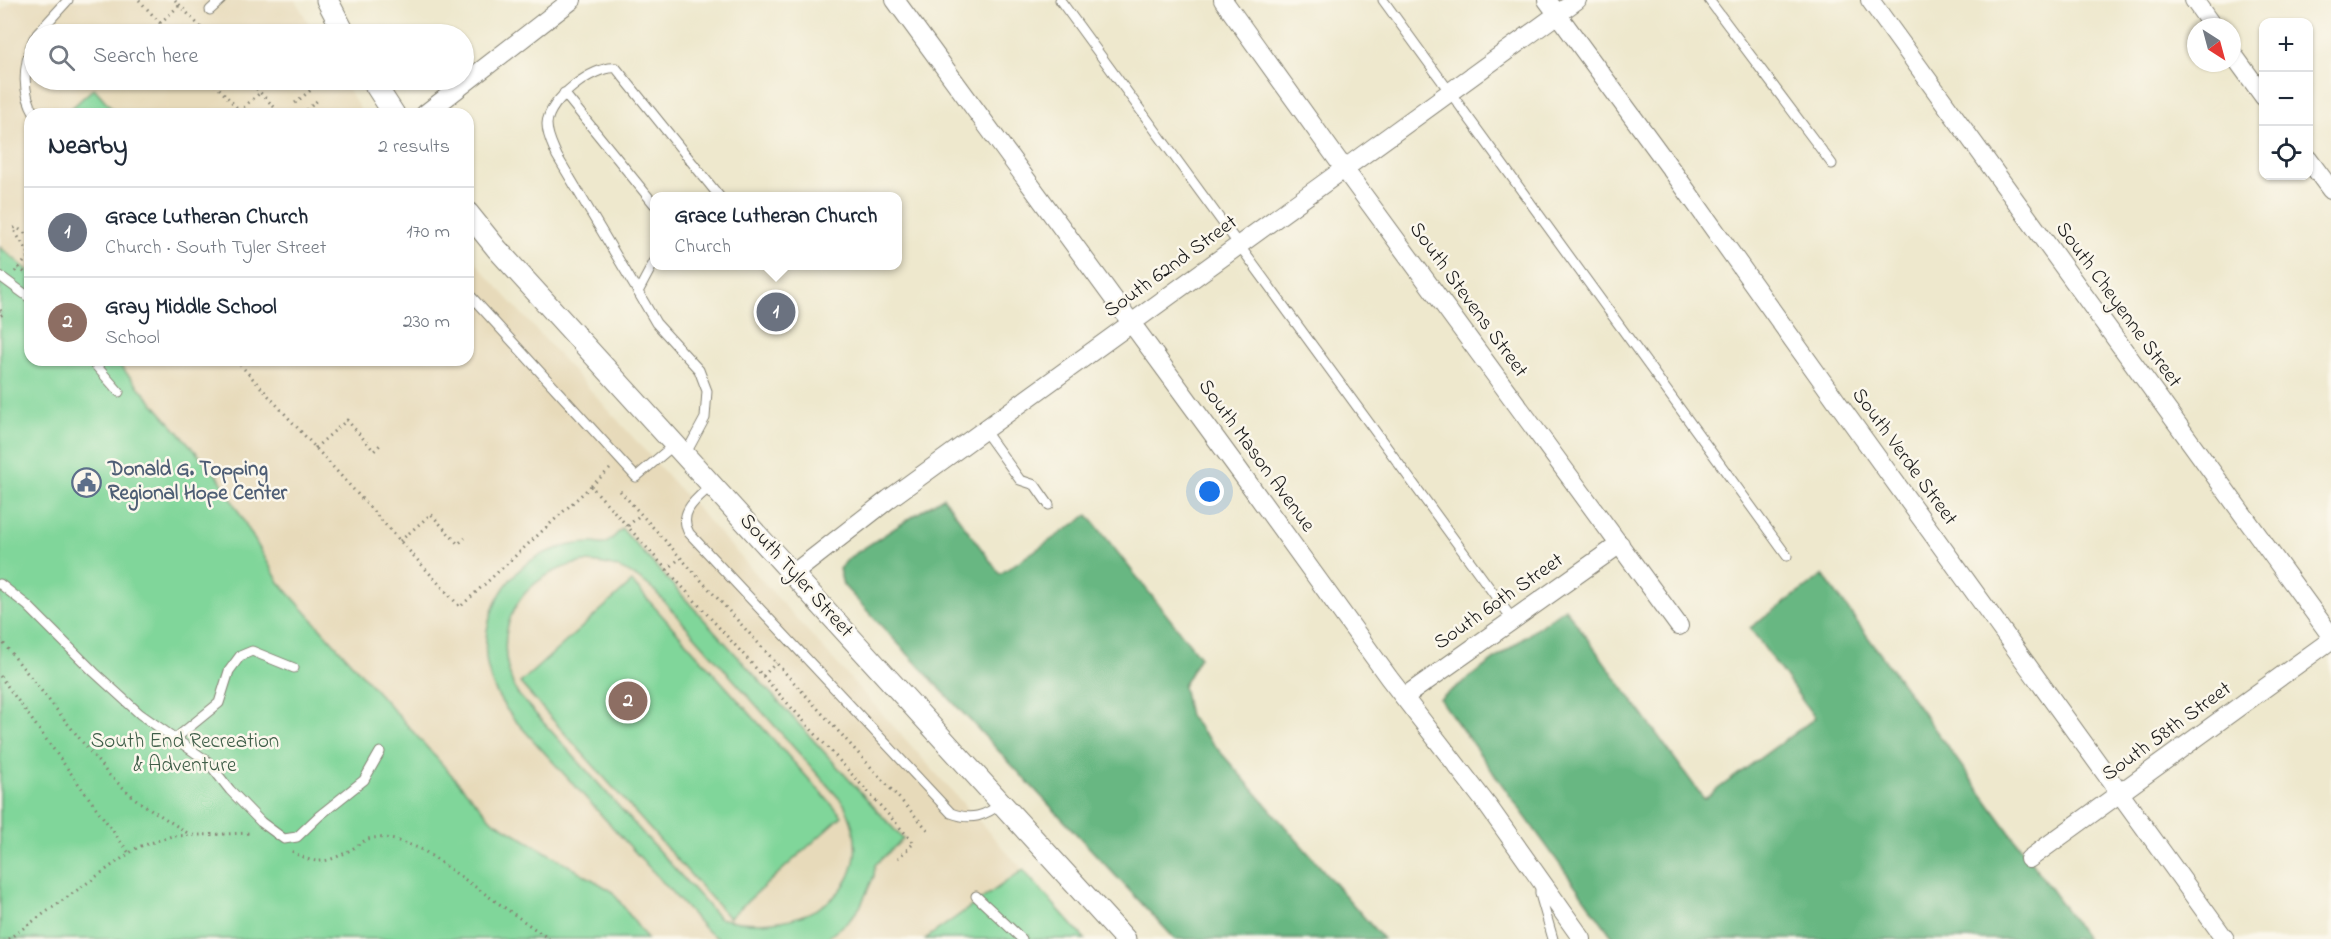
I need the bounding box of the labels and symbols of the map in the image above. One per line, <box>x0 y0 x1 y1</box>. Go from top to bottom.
north arrow <box>2187 18 2241 72</box>
street label: South 62nd Street <box>1098 208 1244 326</box>
street label: South Stevens Street <box>1401 216 1535 384</box>
street label: South Cheyenne Street <box>2046 216 2189 395</box>
pin: 1 <box>756 290 796 334</box>
street label: South Mason Avenue <box>1190 373 1322 539</box>
street label: South Verde Street <box>1844 382 1964 532</box>
place label: Donald G. Topping Regional Hope Center <box>107 455 288 511</box>
public building icon: Donald G. Topping Regional Hope Center <box>71 466 103 498</box>
your location <box>1195 477 1224 506</box>
street label: South Tyler Street <box>730 507 860 646</box>
street label: South 60th Street <box>1428 546 1570 658</box>
street label: South 58th Street <box>2096 675 2238 789</box>
pin: 2 <box>608 678 648 724</box>
park label: South End Recreation & Adventure <box>91 727 279 781</box>

